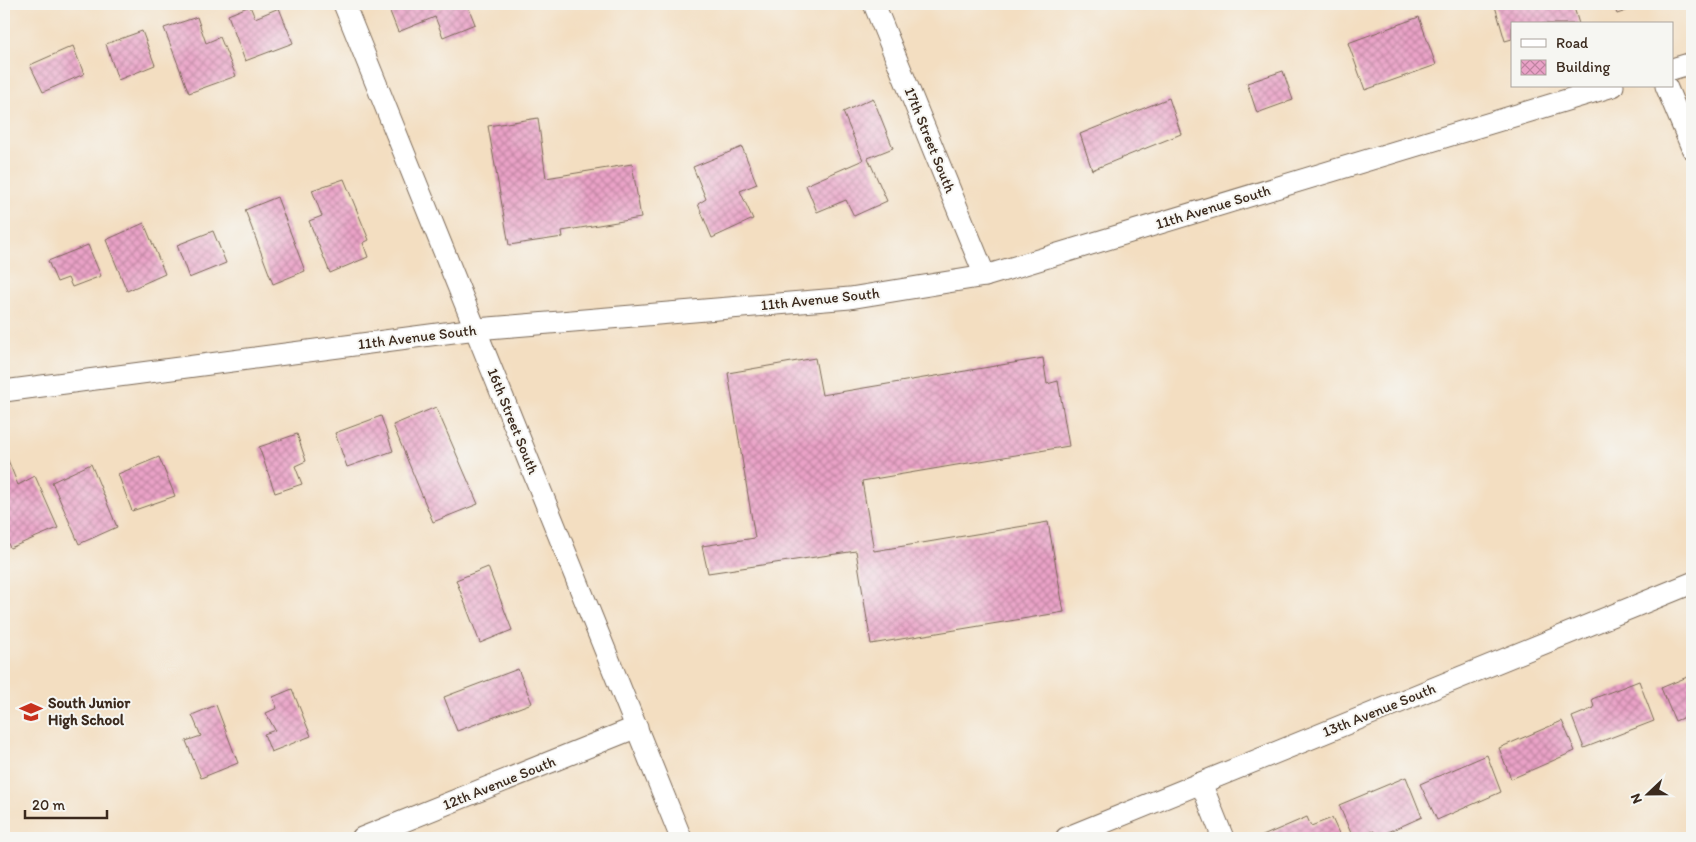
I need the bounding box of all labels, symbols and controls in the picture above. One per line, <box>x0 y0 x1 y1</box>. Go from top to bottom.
legend <box>1511 22 1674 88</box>
text: Road <box>1556 34 1589 52</box>
text: Building <box>1556 58 1610 76</box>
street label: 17th Street South <box>901 85 959 195</box>
street label: 11th Avenue South <box>1153 181 1273 233</box>
street label: 11th Avenue South <box>760 284 881 314</box>
street label: 11th Avenue South <box>357 321 478 353</box>
street label: 16th Street South <box>484 365 542 477</box>
street label: 13th Avenue South <box>1320 679 1438 741</box>
place label: South Junior High School <box>48 694 131 730</box>
school or university icon: South Junior High School <box>18 699 44 725</box>
street label: 12th Avenue South <box>440 752 558 814</box>
north arrow <box>1624 770 1674 820</box>
scale bar <box>25 787 108 819</box>
text: N <box>1627 791 1646 806</box>
text: 20 m <box>32 796 66 814</box>

